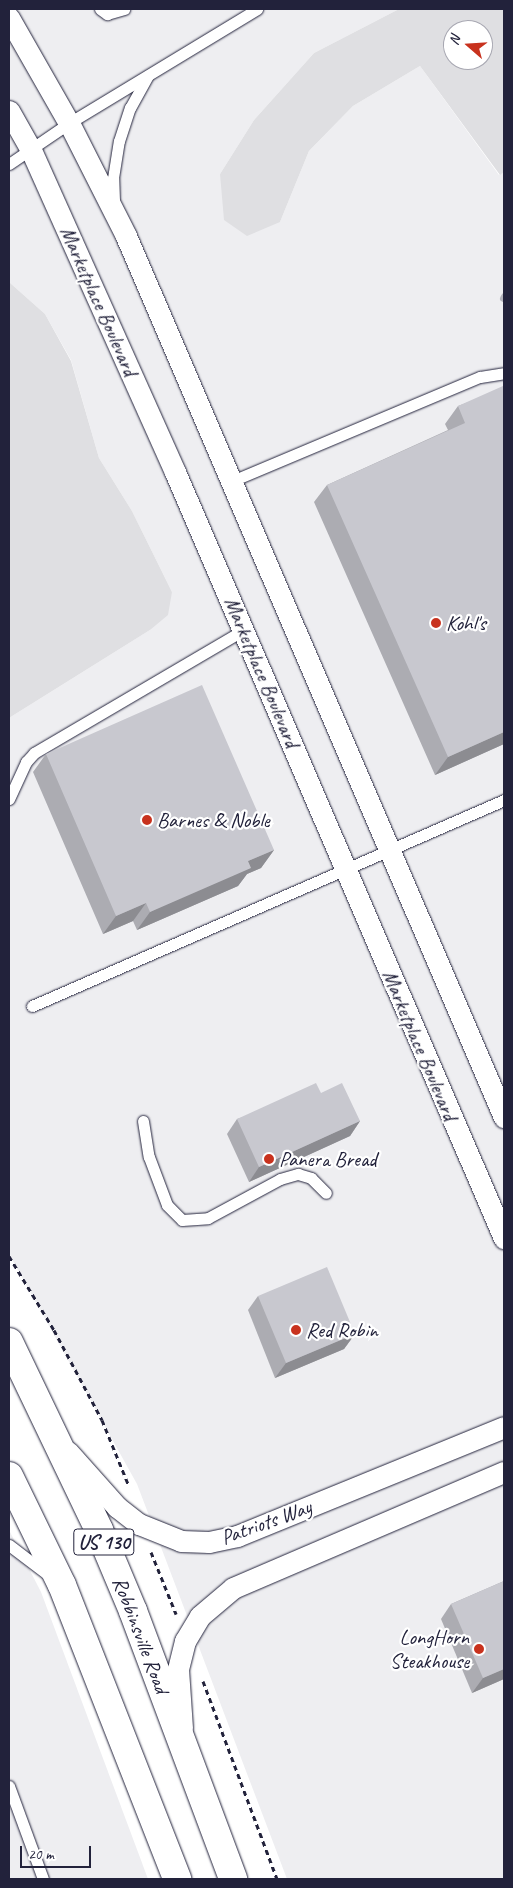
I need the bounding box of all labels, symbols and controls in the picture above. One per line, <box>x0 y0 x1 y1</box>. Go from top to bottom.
north arrow <box>443 20 493 70</box>
text: N <box>445 33 464 47</box>
street label: Marketplace Boulevard <box>55 222 143 380</box>
street label: Marketplace Boulevard <box>219 593 305 751</box>
place label: Kohl's <box>446 610 486 636</box>
marker: Kohl's <box>430 617 442 629</box>
place label: Barnes & Noble <box>157 807 270 833</box>
marker: Barnes & Noble <box>141 814 153 826</box>
street label: Marketplace Boulevard <box>377 966 463 1124</box>
place label: Panera Bread <box>279 1146 377 1172</box>
marker: Panera Bread <box>263 1153 275 1165</box>
place label: Red Robin <box>306 1317 378 1343</box>
marker: Red Robin <box>290 1324 302 1336</box>
street label: Patriots Way <box>217 1494 315 1550</box>
road number: US 130 <box>73 1524 135 1560</box>
street label: Robbinsville Road <box>107 1573 175 1697</box>
place label: LongHorn Steakhouse <box>390 1624 469 1674</box>
marker: LongHorn Steakhouse <box>473 1643 485 1655</box>
scale bar <box>22 1836 94 1868</box>
text: 20 m <box>28 1845 54 1864</box>

